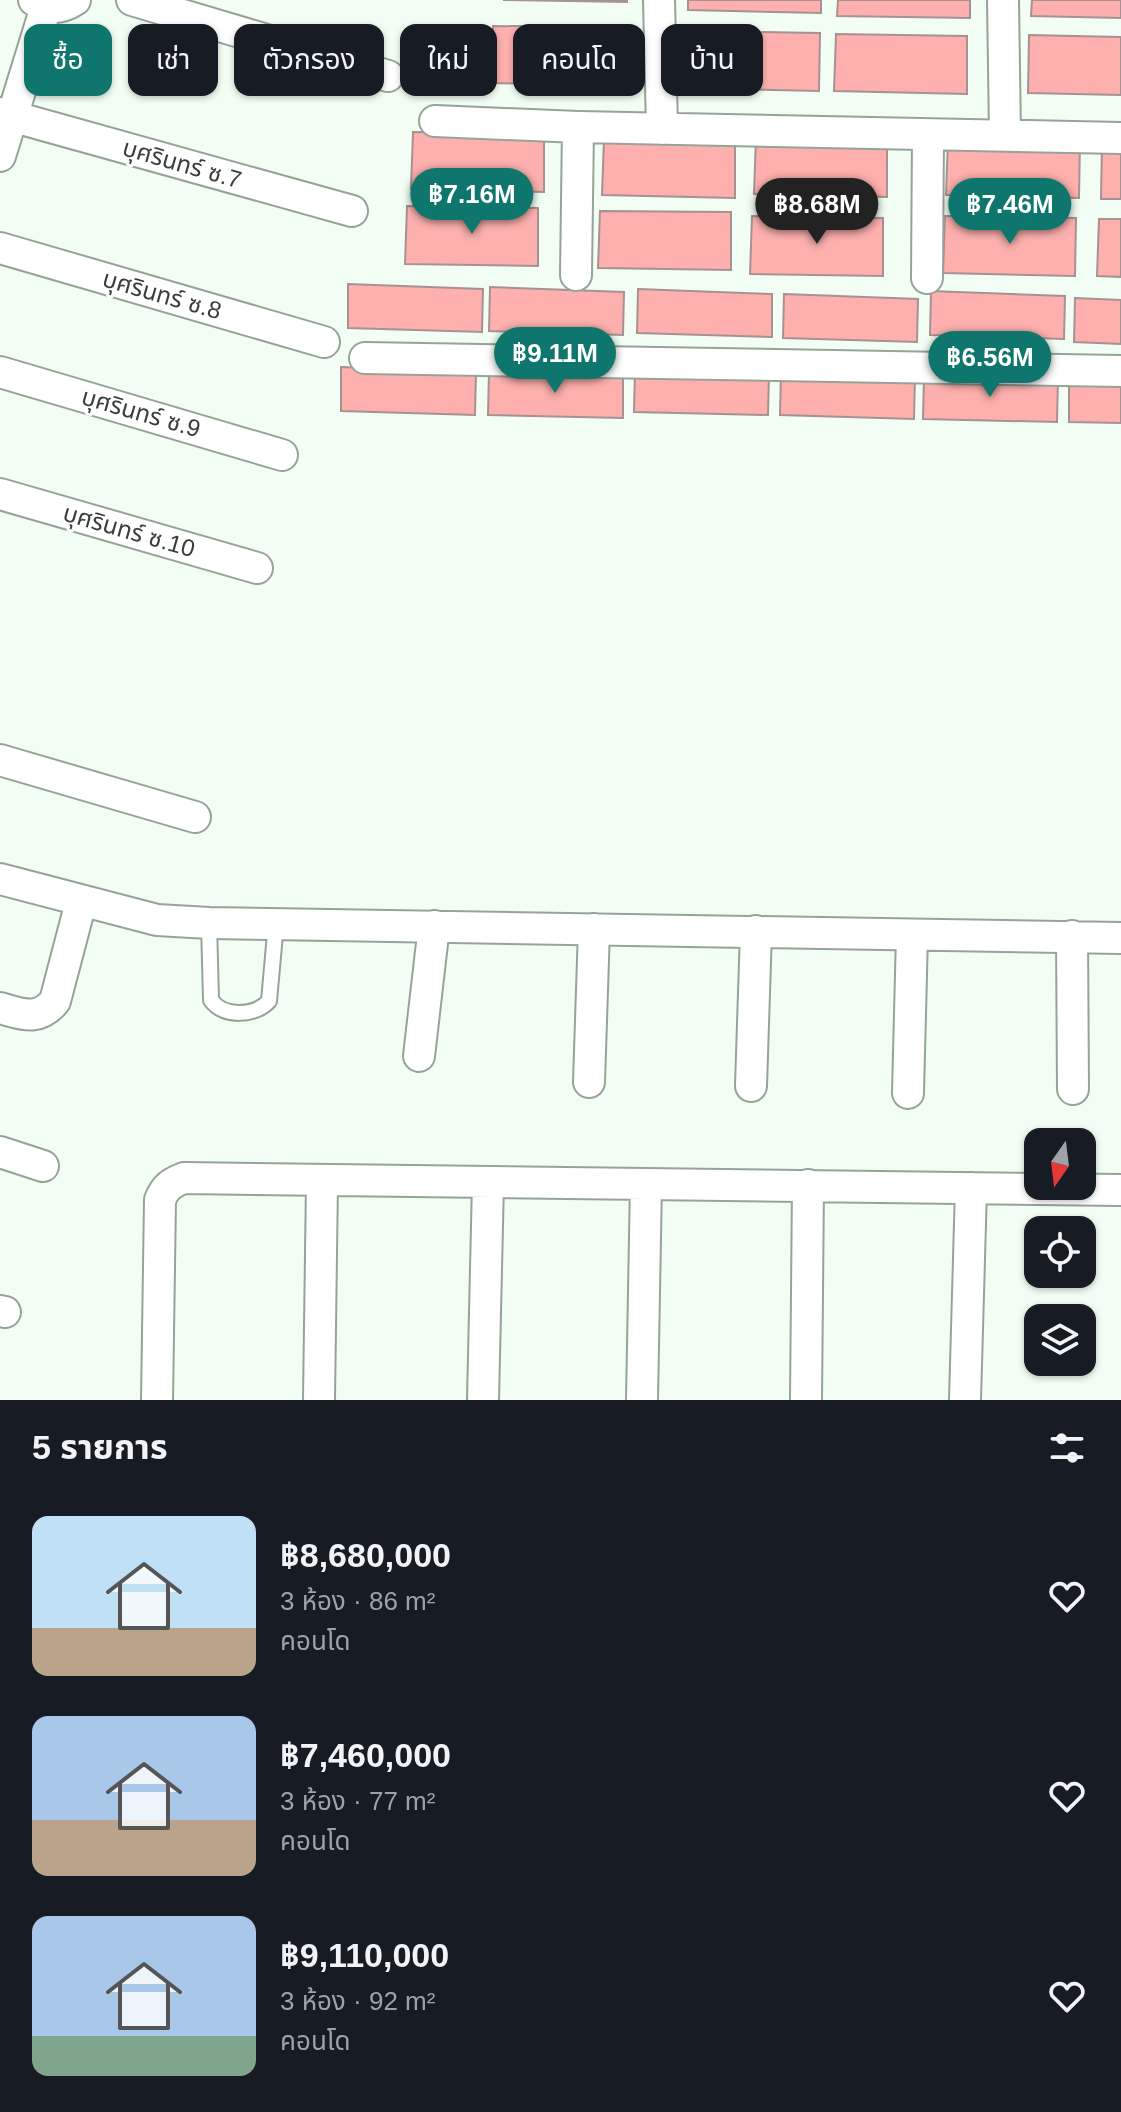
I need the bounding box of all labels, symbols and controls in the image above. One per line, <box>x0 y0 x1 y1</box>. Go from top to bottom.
chip: ซื้อ <box>24 24 112 96</box>
chip: เช่า <box>128 24 218 96</box>
chip: ตัวกรอง <box>234 24 384 96</box>
chip: ใหม่ <box>400 24 497 96</box>
chip: คอนโด <box>513 24 645 96</box>
chip: บ้าน <box>661 24 763 96</box>
street label: บุศรินทร์ ซ.7 <box>119 134 245 195</box>
pin: ฿7.16M <box>407 168 537 236</box>
pin: ฿8.68M <box>752 178 882 246</box>
pin: ฿7.46M <box>945 178 1075 246</box>
text: ฿7.16M <box>428 179 516 209</box>
text: ฿8.68M <box>773 189 861 219</box>
text: ฿7.46M <box>966 189 1054 219</box>
street label: บุศรินทร์ ซ.8 <box>99 265 225 326</box>
pin: ฿9.11M <box>490 327 620 395</box>
pin: ฿6.56M <box>925 331 1055 399</box>
text: ฿9.11M <box>512 338 598 368</box>
text: ฿6.56M <box>946 342 1034 372</box>
street label: บุศรินทร์ ซ.9 <box>78 383 204 444</box>
street label: บุศรินทร์ ซ.10 <box>60 499 198 564</box>
north arrow <box>1024 1128 1096 1200</box>
map controls <box>1024 1128 1096 1376</box>
button: locate <box>1024 1216 1096 1288</box>
button: layers <box>1024 1304 1096 1376</box>
icon: filters <box>1045 1426 1089 1470</box>
text: 5 รายการ <box>32 1428 168 1466</box>
text: ฿8,680,000 <box>280 1536 451 1574</box>
icon: home <box>96 1548 192 1644</box>
icon: heart <box>1045 1574 1089 1618</box>
text: 3 ห้อง · 86 m² <box>280 1586 435 1616</box>
text: คอนโด <box>280 1626 351 1656</box>
text: ฿7,460,000 <box>280 1736 451 1774</box>
icon: home <box>96 1748 192 1844</box>
icon: heart <box>1045 1774 1089 1818</box>
text: 3 ห้อง · 77 m² <box>280 1786 435 1816</box>
text: คอนโด <box>280 1826 351 1856</box>
text: ฿9,110,000 <box>280 1936 449 1974</box>
icon: home <box>96 1948 192 2044</box>
icon: heart <box>1045 1974 1089 2018</box>
text: 3 ห้อง · 92 m² <box>280 1986 435 2016</box>
text: คอนโด <box>280 2026 351 2056</box>

